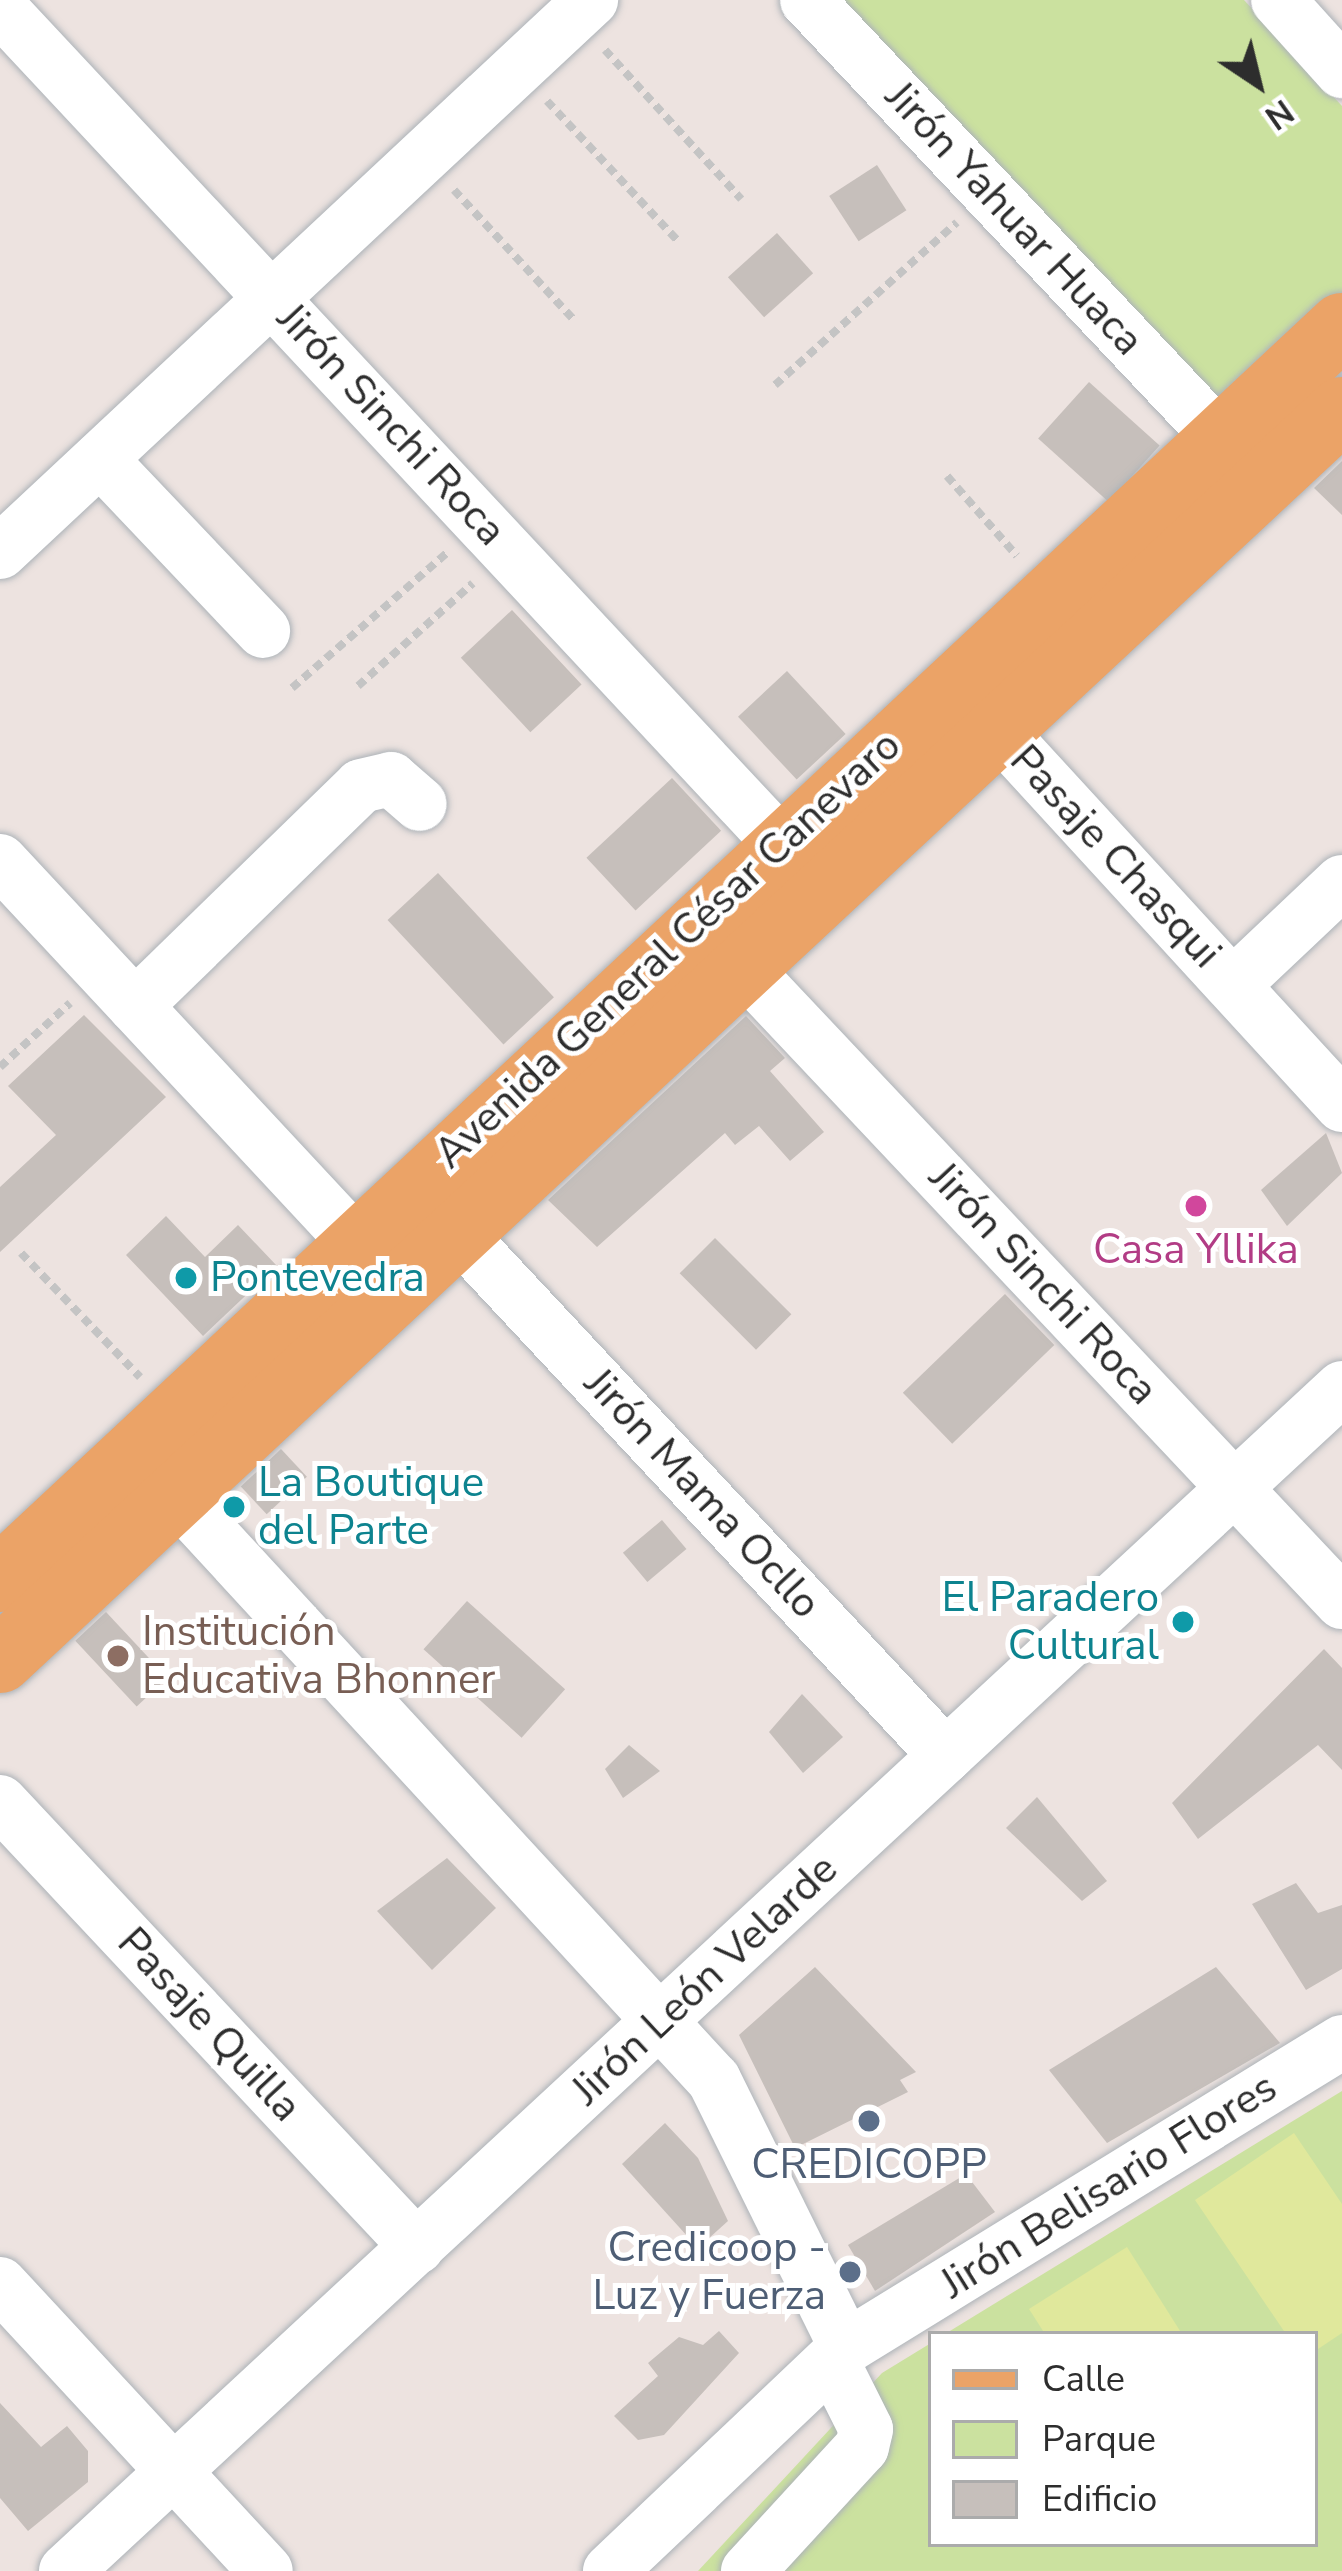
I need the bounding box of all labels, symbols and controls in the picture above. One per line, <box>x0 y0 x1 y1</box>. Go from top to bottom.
north arrow <box>1198 24 1318 144</box>
street label: Jirón Yahuar Huaca <box>875 72 1153 366</box>
text: N <box>1256 88 1302 139</box>
street label: Jirón Sinchi Roca <box>266 294 516 556</box>
street label: Avenida General César Canevaro <box>425 721 911 1179</box>
street label: Pasaje Chasqui <box>999 735 1231 979</box>
street label: Jirón Sinchi Roca <box>918 1153 1168 1415</box>
marker: Casa Yllika <box>1183 1193 1209 1219</box>
place label: Casa Yllika <box>1093 1225 1299 1275</box>
place label: Pontevedra <box>210 1253 425 1303</box>
marker: Pontevedra <box>173 1265 199 1291</box>
street label: Jirón Mama Ocllo <box>573 1359 831 1629</box>
place label: La Boutique del Parte <box>258 1458 484 1556</box>
marker: La Boutique del Parte <box>221 1494 247 1520</box>
place label: El Paradero Cultural <box>941 1573 1159 1672</box>
place label: Institución Educativa Bhonner <box>142 1607 495 1706</box>
marker: El Paradero Cultural <box>1170 1609 1196 1635</box>
marker: Institución Educativa Bhonner <box>105 1643 131 1669</box>
street label: Jirón León Velarde <box>562 1844 848 2116</box>
street label: Pasaje Quilla <box>107 1918 311 2132</box>
street label: Jirón Belisario Flores <box>932 2062 1286 2310</box>
marker: CREDICOPP <box>856 2108 882 2134</box>
place label: CREDICOPP <box>751 2140 987 2190</box>
place label: Credicoop - Luz y Fuerza <box>592 2223 826 2322</box>
marker: Credicoop - Luz y Fuerza <box>837 2259 863 2285</box>
legend <box>928 2331 1318 2547</box>
text: Calle <box>1042 2355 1125 2404</box>
text: Parque <box>1042 2415 1156 2464</box>
text: Edificio <box>1042 2475 1157 2524</box>

